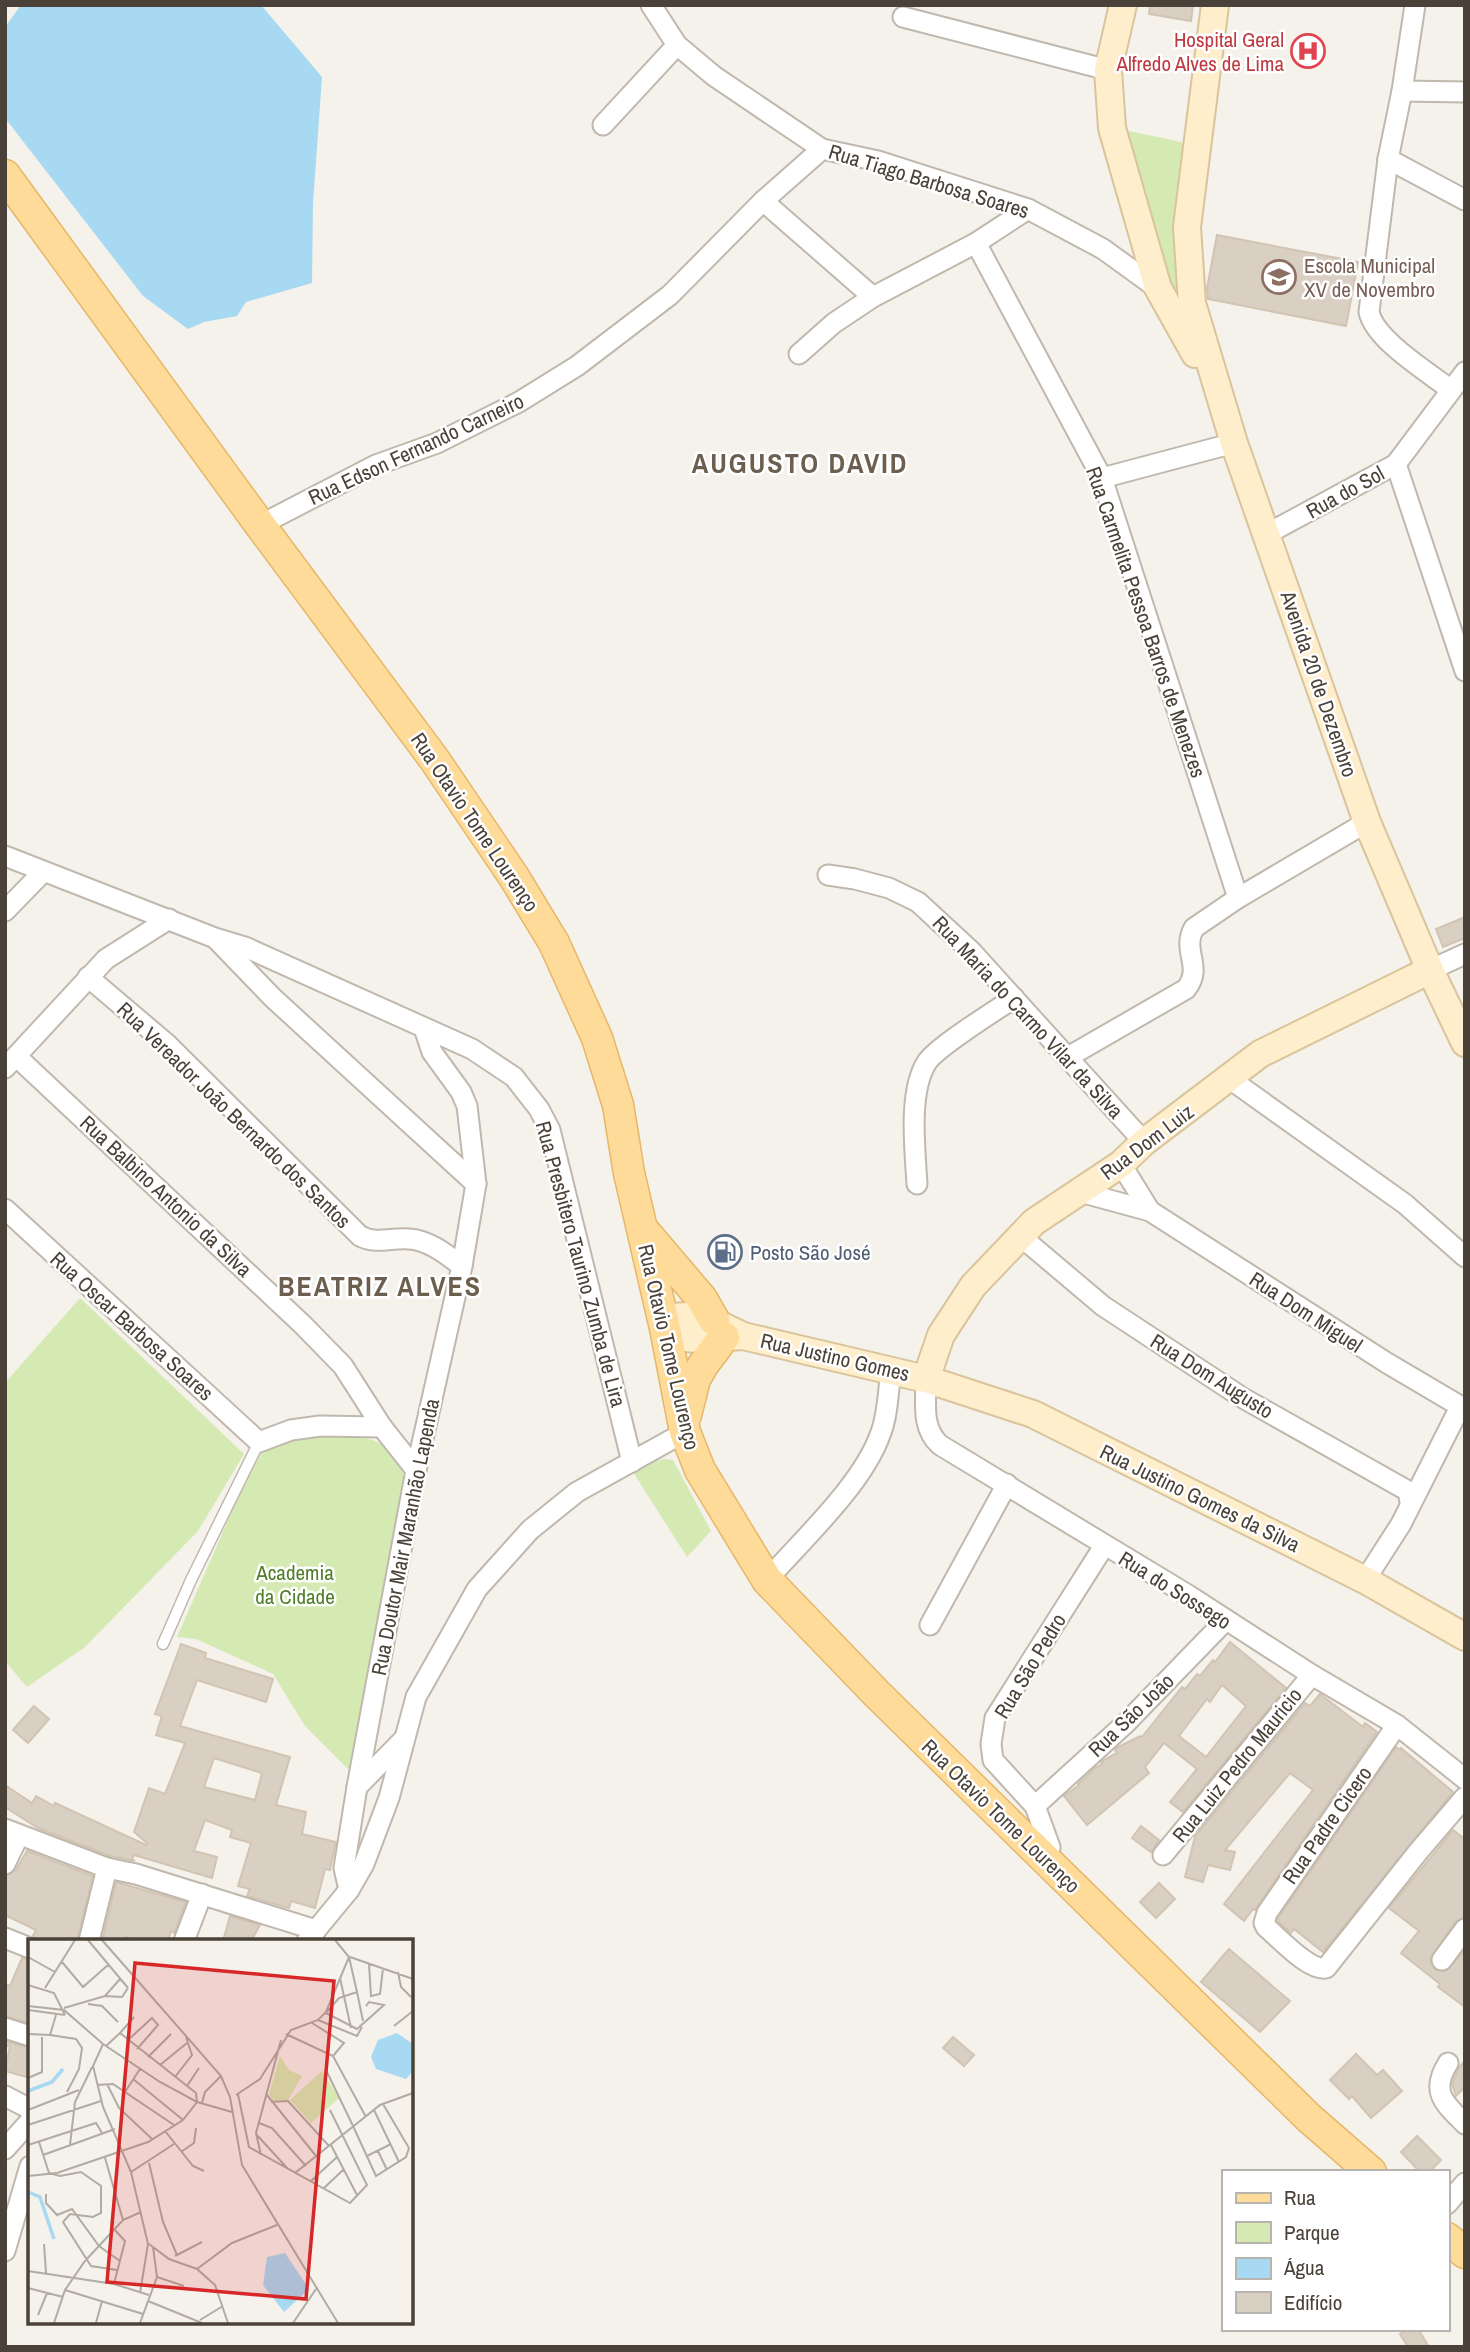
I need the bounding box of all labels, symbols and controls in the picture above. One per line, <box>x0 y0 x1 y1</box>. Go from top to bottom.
place label: Hospital Geral Alfredo Alves de Lima <box>1115 25 1284 78</box>
hospital icon: Hospital Geral Alfredo Alves de Lima <box>1289 32 1327 70</box>
street label: Rua Tiago Barbosa Soares <box>825 137 1033 225</box>
place label: Escola Municipal XV de Novembro <box>1304 251 1435 304</box>
school or university icon: Escola Municipal XV de Novembro <box>1260 258 1298 296</box>
street label: Rua Edson Fernando Carneiro <box>304 386 528 512</box>
district label: AUGUSTO DAVID <box>692 444 908 482</box>
street label: Rua do Sol <box>1301 459 1389 525</box>
street label: Rua Carmelita Pessoa Barros de Menezes <box>1079 463 1213 781</box>
street label: Avenida 20 de Dezembro <box>1273 586 1364 781</box>
street label: Rua Otavio Tome Lourenço <box>404 727 546 917</box>
street label: Rua Maria do Carmo Vilar da Silva <box>926 909 1130 1125</box>
street label: Rua Vereador João Bernardo dos Santos <box>111 995 357 1235</box>
street label: Rua Dom Luiz <box>1094 1097 1200 1187</box>
street label: Rua Balbino Antonio da Silva <box>74 1109 258 1284</box>
street label: Rua Presbitero Taurino Zumba de Lira <box>529 1118 633 1411</box>
fuel station icon: Posto São José <box>706 1233 744 1271</box>
place label: Posto São José <box>750 1238 871 1267</box>
street label: Rua Otavio Tome Lourenço <box>631 1241 707 1453</box>
street label: Rua Oscar Barbosa Soares <box>44 1245 220 1407</box>
street label: Rua Dom Miguel <box>1244 1265 1368 1359</box>
district label: BEATRIZ ALVES <box>278 1267 482 1305</box>
street label: Rua Justino Gomes <box>758 1326 912 1388</box>
street label: Rua Dom Augusto <box>1145 1327 1279 1425</box>
street label: Rua Doutor Mair Maranhão Lapenda <box>364 1396 446 1678</box>
street label: Rua Justino Gomes da Silva <box>1095 1437 1305 1559</box>
street label: Rua do Sossego <box>1113 1544 1237 1636</box>
park label: Academia da Cidade <box>255 1558 335 1611</box>
street label: Rua São Pedro <box>987 1608 1073 1724</box>
street label: Rua São João <box>1082 1667 1180 1763</box>
street label: Rua Luiz Pedro Mauricio <box>1165 1681 1309 1849</box>
street label: Rua Otavio Tome Lourenço <box>915 1733 1087 1899</box>
street label: Rua Padre Cicero <box>1276 1760 1378 1890</box>
inset map <box>28 1939 413 2324</box>
legend <box>1222 2170 1449 2331</box>
text: Rua <box>1284 2183 1316 2212</box>
text: Parque <box>1284 2218 1340 2247</box>
text: Água <box>1283 2253 1325 2282</box>
text: Edifício <box>1284 2288 1342 2317</box>

